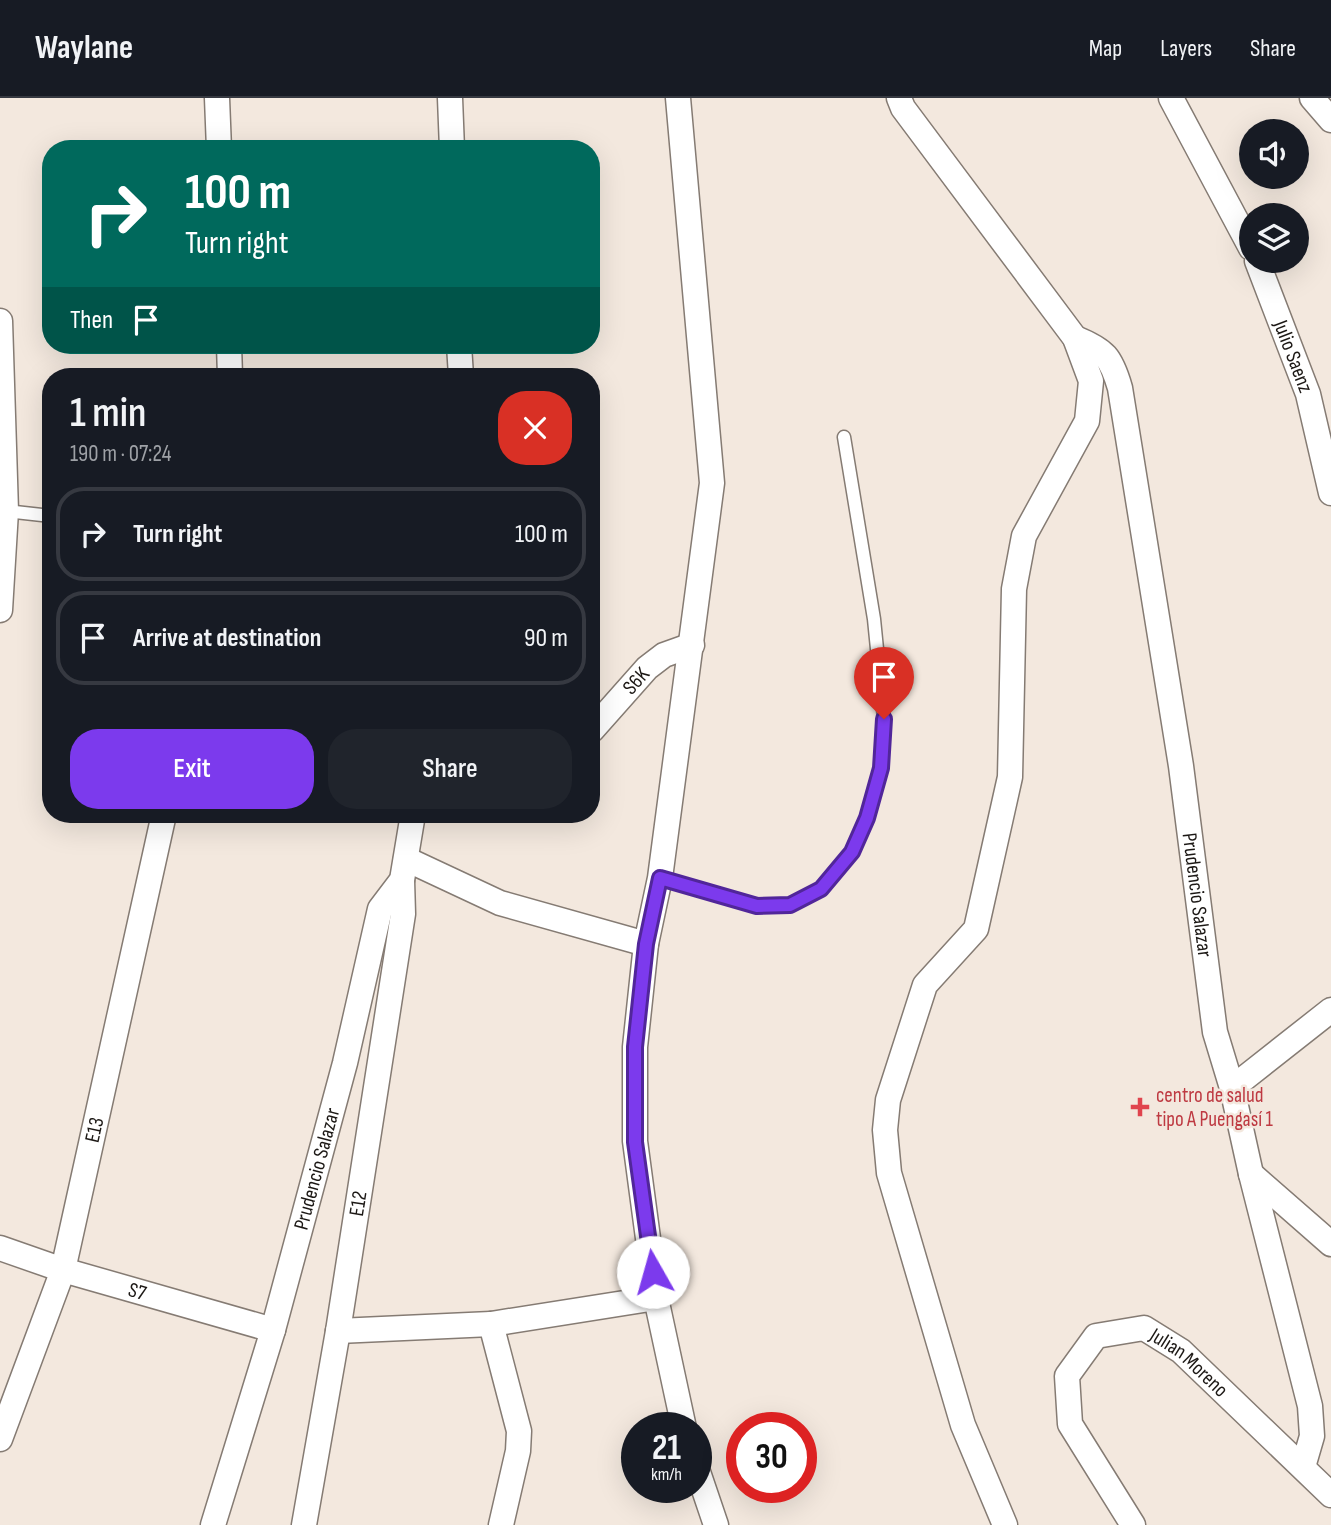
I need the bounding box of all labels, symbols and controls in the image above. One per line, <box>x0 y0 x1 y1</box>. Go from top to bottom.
text: Waylane <box>35 28 133 68</box>
text: Map <box>1089 34 1122 63</box>
text: Layers <box>1160 34 1212 63</box>
text: Share <box>1250 34 1296 63</box>
map controls <box>1239 119 1309 273</box>
button: sound <box>1239 119 1309 189</box>
text: 100 m <box>185 164 291 223</box>
icon: right <box>70 168 161 259</box>
button: layers <box>1239 203 1309 273</box>
text: Turn right <box>185 224 289 263</box>
icon: arrive <box>127 301 165 339</box>
text: Then <box>70 305 113 336</box>
street label: Julio Saenz <box>1268 316 1319 396</box>
text: 1 min <box>70 388 146 439</box>
button: close <box>498 391 572 465</box>
text: 190 m · 07:24 <box>70 440 171 468</box>
icon: right <box>74 515 112 553</box>
text: Turn right <box>133 519 222 550</box>
text: 100 m <box>515 519 568 550</box>
icon: arrive <box>74 619 112 657</box>
text: Arrive at destination <box>133 623 321 654</box>
text: 90 m <box>524 623 568 654</box>
pin <box>854 647 914 719</box>
icon: arrive <box>865 658 903 696</box>
street label: S6K <box>617 662 655 699</box>
button: Exit <box>70 729 314 809</box>
button: Share <box>328 729 572 809</box>
street label: Prudencio Salazar <box>1177 831 1218 959</box>
place label: centro de salud tipo A Puengasí 1 <box>1156 1083 1273 1132</box>
marker: centro de salud tipo A Puengasí 1 <box>1130 1097 1150 1117</box>
street label: Prudencio Salazar <box>288 1105 345 1232</box>
street label: E13 <box>79 1115 109 1145</box>
street label: E12 <box>344 1189 372 1218</box>
position arrow <box>616 1235 690 1309</box>
street label: S7 <box>125 1277 150 1306</box>
street label: Julian Moreno <box>1145 1322 1233 1402</box>
speed limit sign: 30 <box>726 1412 817 1503</box>
text: 21 <box>652 1427 681 1470</box>
text: km/h <box>651 1464 682 1485</box>

